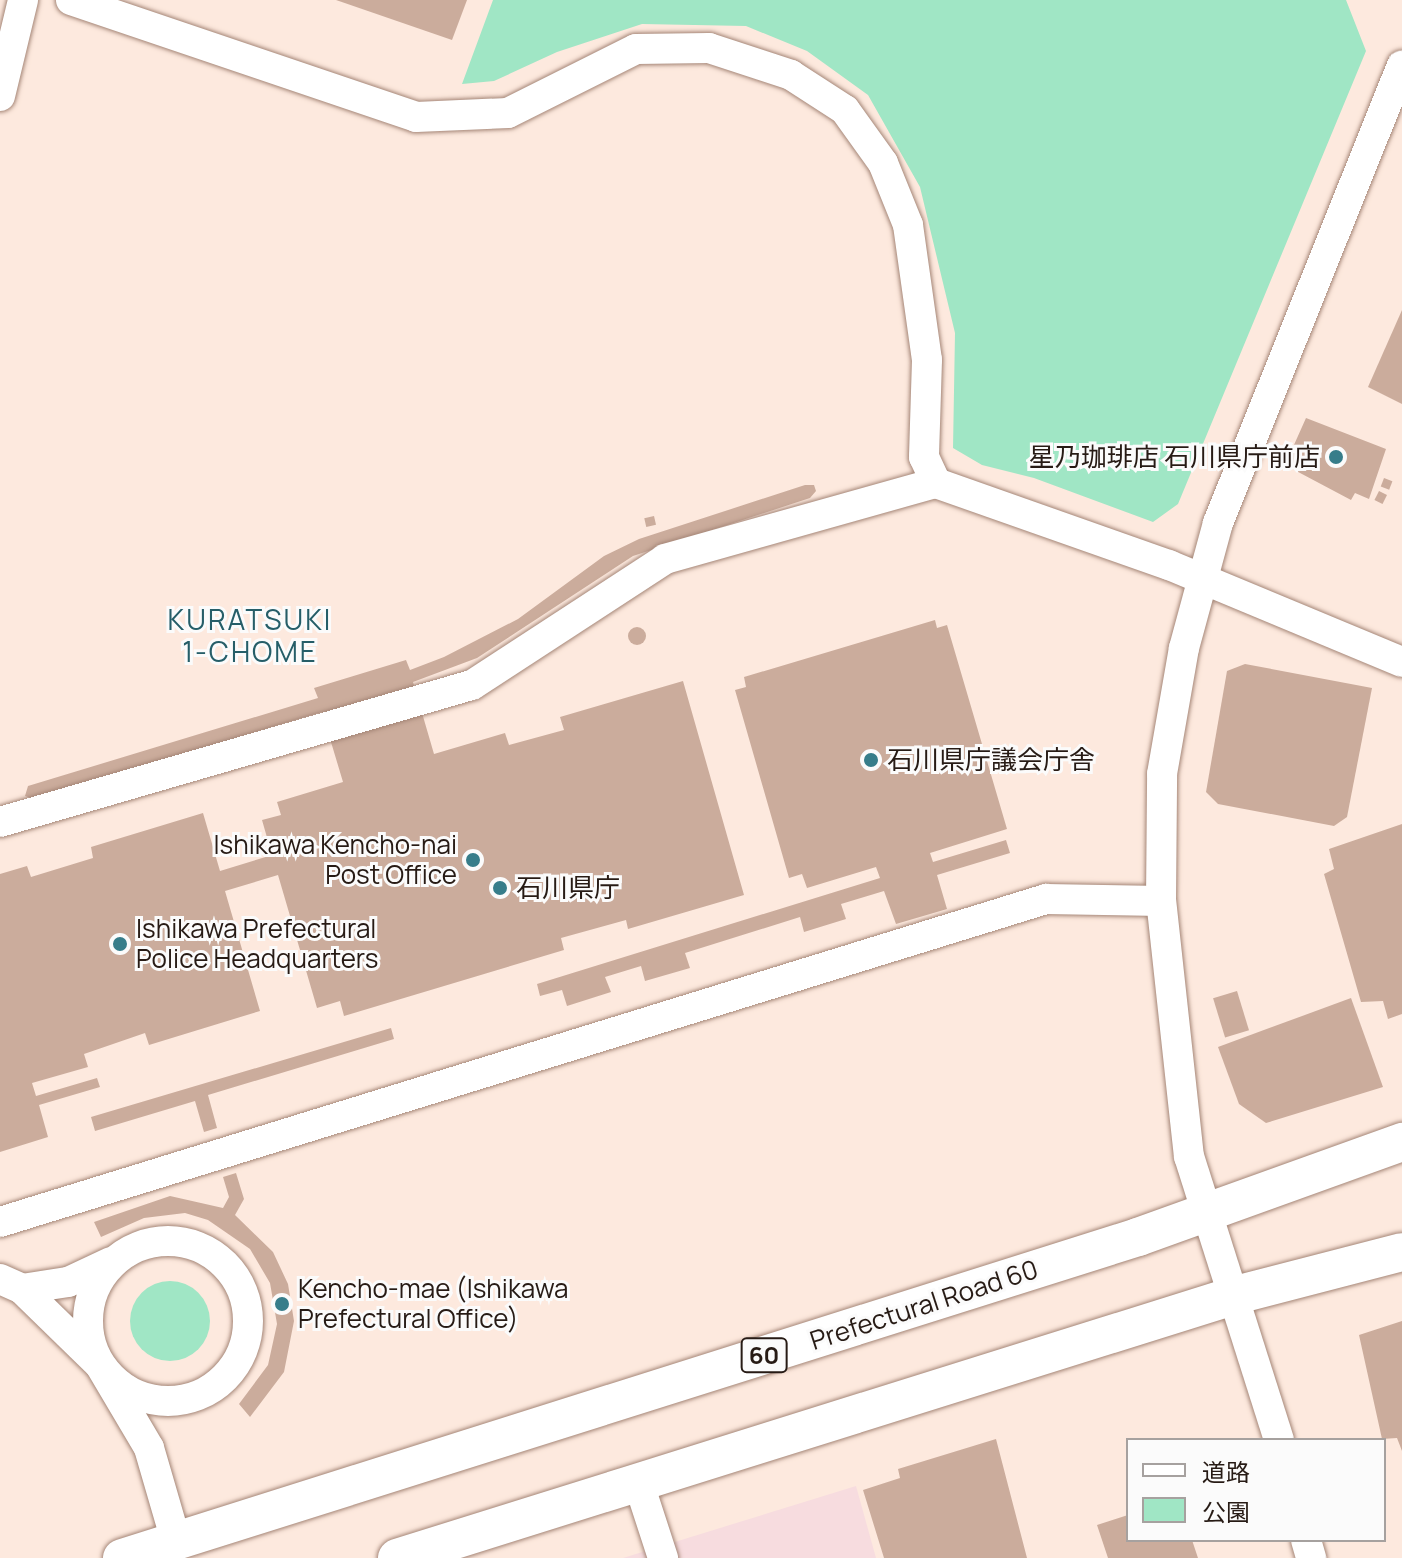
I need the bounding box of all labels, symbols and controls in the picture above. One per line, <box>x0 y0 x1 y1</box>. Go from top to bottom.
place label: 星乃珈琲店 石川県庁前店 <box>1029 441 1320 473</box>
marker: 星乃珈琲店 石川県庁前店 <box>1327 448 1345 466</box>
district label: KURATSUKI 1-CHOME <box>168 602 332 668</box>
place label: 石川県庁議会庁舎 <box>887 744 1095 776</box>
marker: 石川県庁議会庁舎 <box>862 751 880 769</box>
place label: Ishikawa Kencho-nai Post Office <box>213 829 457 890</box>
marker: Ishikawa Kencho-nai Post Office <box>464 851 482 869</box>
place label: 石川県庁 <box>516 872 620 904</box>
marker: 石川県庁 <box>491 879 509 897</box>
place label: Ishikawa Prefectural Police Headquarters <box>136 913 378 974</box>
marker: Ishikawa Prefectural Police Headquarters <box>111 935 129 953</box>
street label: Prefectural Road 60 <box>806 1253 1042 1357</box>
place label: Kencho-mae (Ishikawa Prefectural Office) <box>298 1273 568 1334</box>
marker: Kencho-mae (Ishikawa Prefectural Office) <box>273 1295 291 1313</box>
road number: 60 <box>740 1335 788 1375</box>
legend <box>1126 1438 1386 1542</box>
text: 道路 <box>1202 1455 1250 1488</box>
text: 公園 <box>1202 1495 1250 1528</box>

